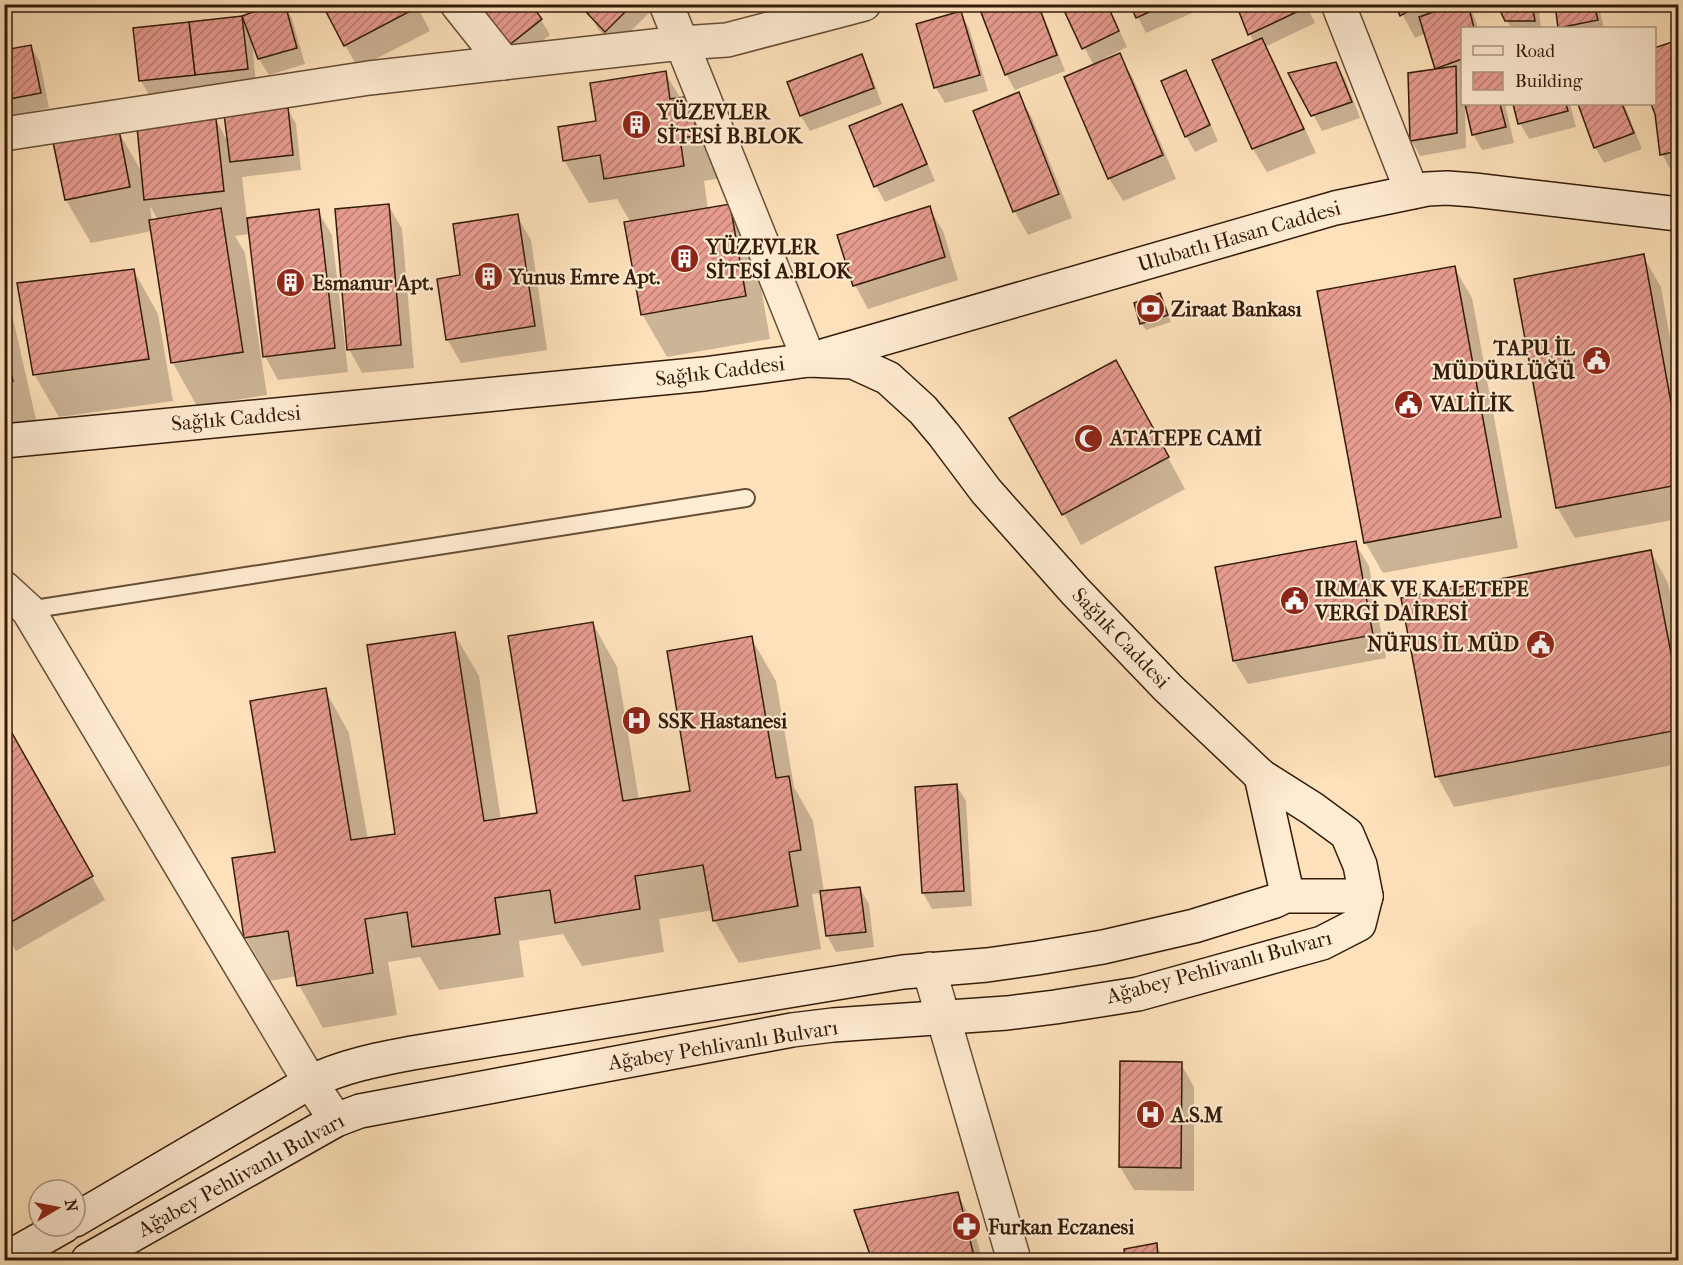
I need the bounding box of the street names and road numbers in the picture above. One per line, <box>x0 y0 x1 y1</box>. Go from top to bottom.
street label: Ulubatlı Hasan Caddesi <box>1135 196 1343 276</box>
street label: Sağlık Caddesi <box>654 351 786 391</box>
street label: Sağlık Caddesi <box>170 400 302 436</box>
street label: Sağlık Caddesi <box>1067 583 1175 693</box>
street label: Ağabey Pehlivanlı Bulvarı <box>1103 925 1334 1009</box>
street label: Ağabey Pehlivanlı Bulvarı <box>605 1015 840 1075</box>
street label: Ağabey Pehlivanlı Bulvarı <box>133 1108 348 1242</box>

